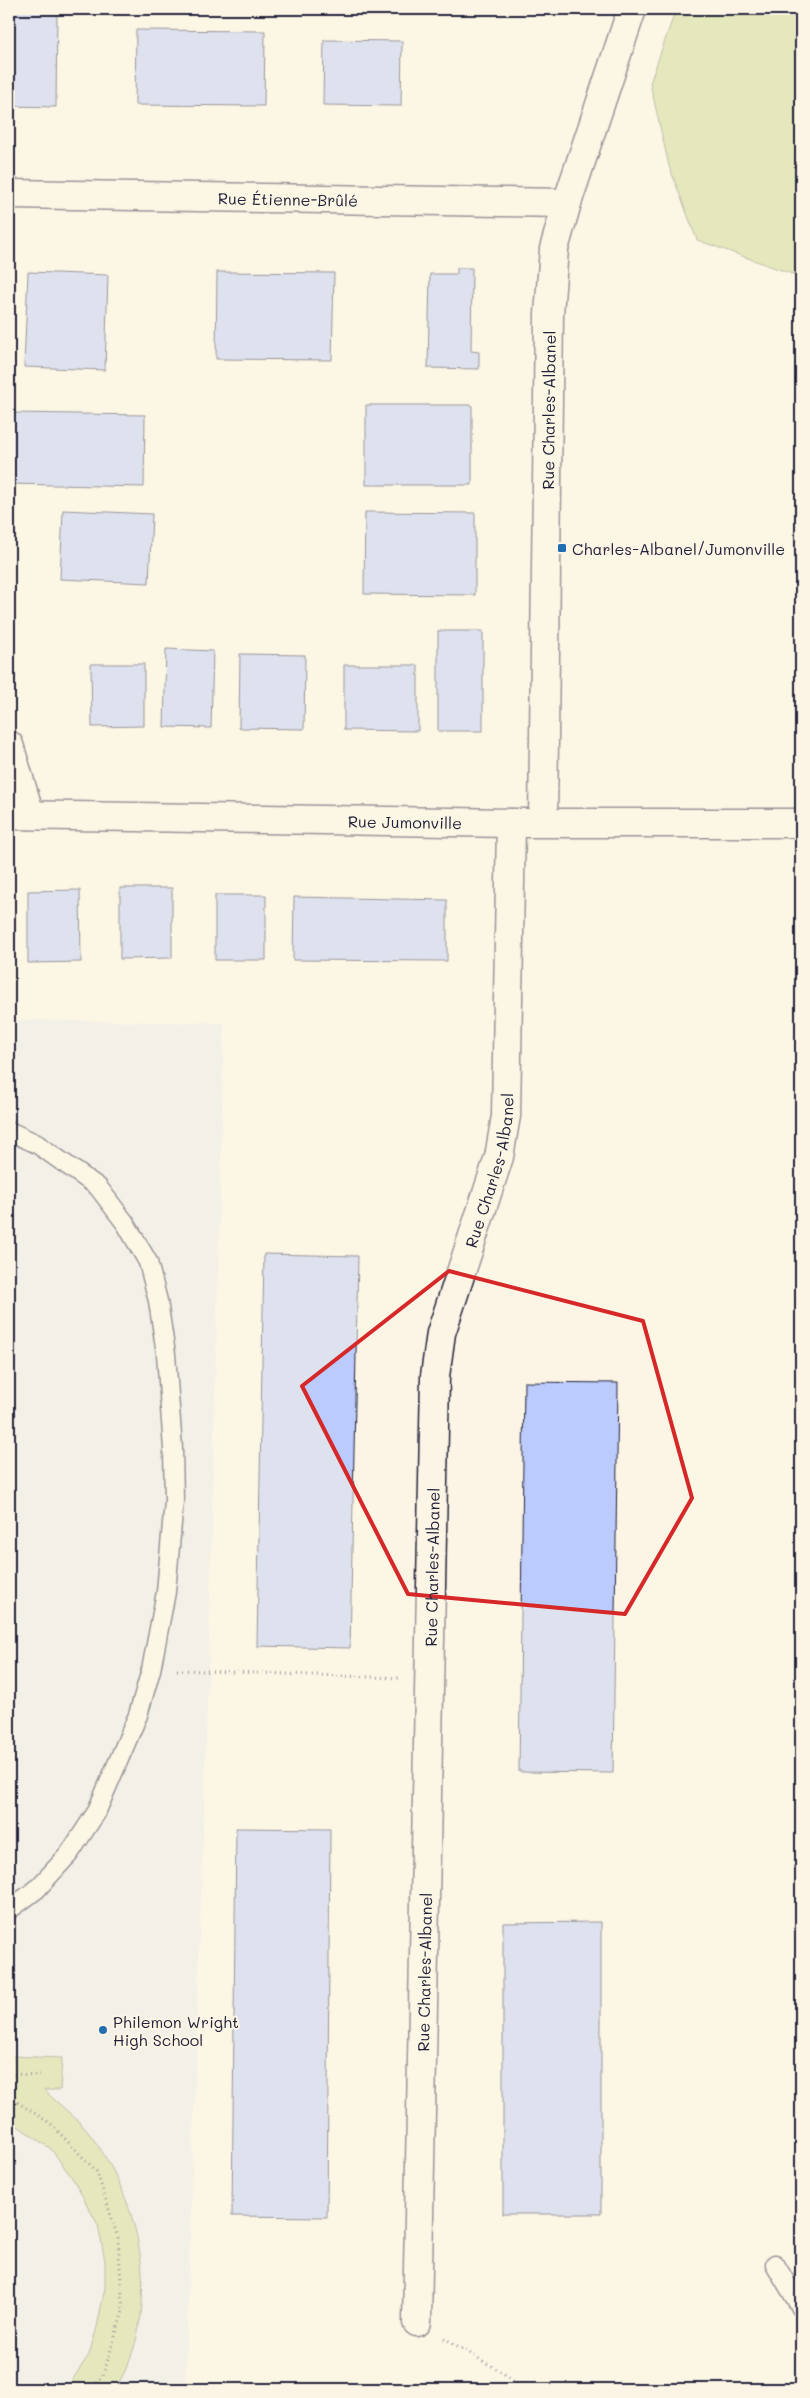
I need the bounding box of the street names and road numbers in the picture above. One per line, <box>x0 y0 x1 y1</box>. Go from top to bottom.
street label: Rue Étienne-Brûlé <box>218 187 358 210</box>
street label: Rue Charles-Albanel <box>536 330 559 490</box>
street label: Rue Jumonville <box>348 810 462 833</box>
street label: Rue Charles-Albanel <box>459 1093 517 1250</box>
street label: Rue Charles-Albanel <box>419 1487 443 1647</box>
street label: Rue Charles-Albanel <box>412 1892 436 2052</box>

